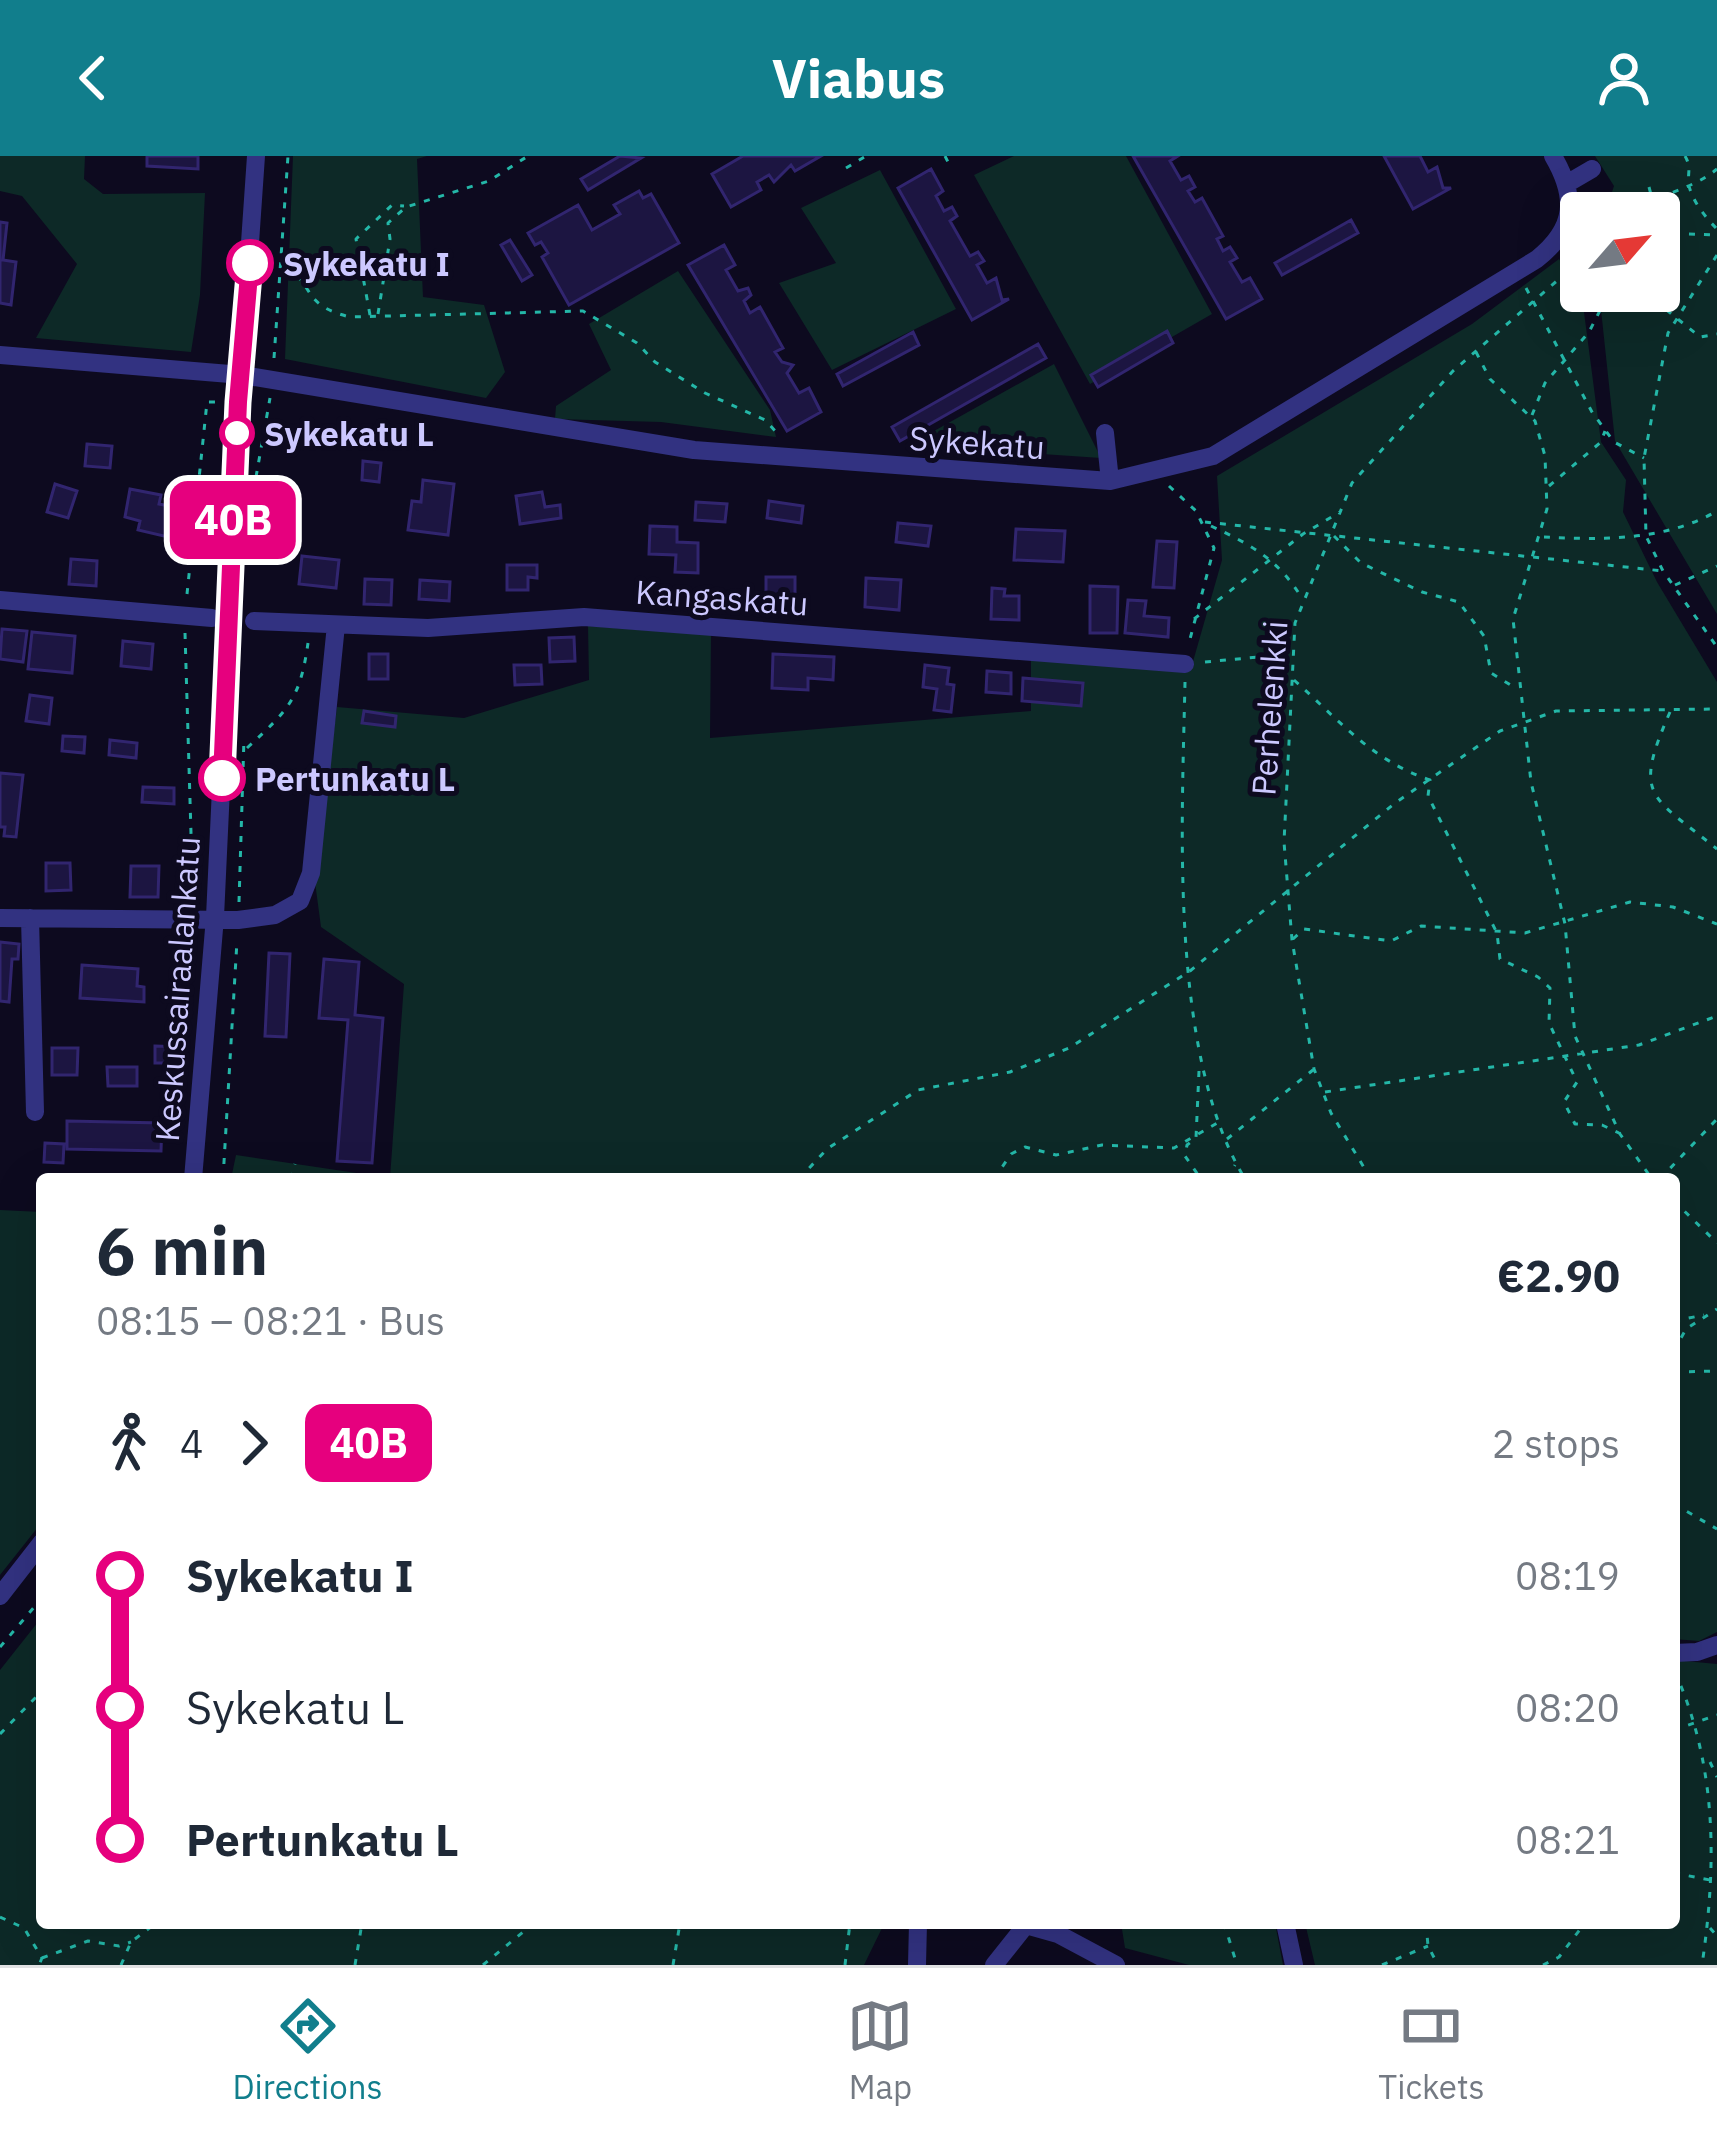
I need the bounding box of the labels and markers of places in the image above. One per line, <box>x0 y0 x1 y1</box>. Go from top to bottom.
marker: Sykekatu I <box>228 241 272 285</box>
place label: Sykekatu I <box>283 242 450 285</box>
place label: Sykekatu L <box>264 412 434 455</box>
marker: Sykekatu L <box>221 417 253 449</box>
marker: Pertunkatu L <box>200 756 244 800</box>
place label: Pertunkatu L <box>255 757 455 800</box>

